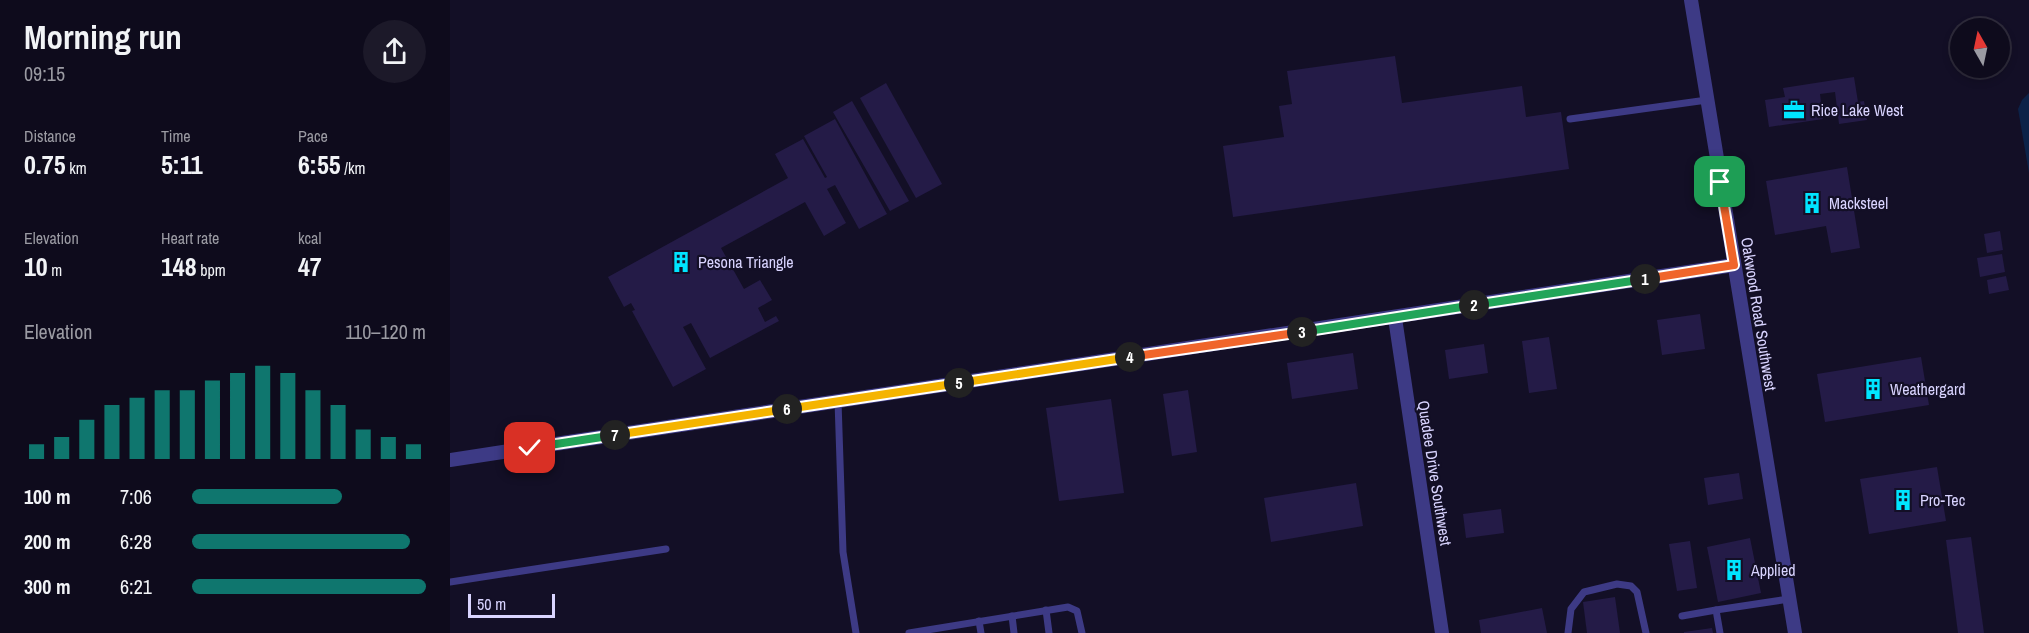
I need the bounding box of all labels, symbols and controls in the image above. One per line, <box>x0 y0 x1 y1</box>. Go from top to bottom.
text: Morning run <box>24 15 182 59</box>
north arrow <box>1950 18 2010 78</box>
map controls <box>1950 18 2010 78</box>
button: share <box>363 20 426 83</box>
text: 09:15 <box>24 60 65 87</box>
office icon: Rice Lake West <box>1782 98 1806 122</box>
place label: Rice Lake West <box>1811 99 1904 121</box>
text: Distance <box>24 125 76 147</box>
text: Time <box>161 125 191 147</box>
text: Pace <box>298 125 328 147</box>
text: 0.75 <box>24 147 66 182</box>
text: 5:11 <box>161 147 203 182</box>
text: 6:55 <box>298 147 341 182</box>
pin <box>1694 156 1745 207</box>
text: km <box>66 157 87 179</box>
text: /km <box>341 157 365 179</box>
icon: arrive <box>1703 165 1736 198</box>
building icon: Macksteel <box>1800 191 1824 215</box>
place label: Macksteel <box>1829 192 1888 214</box>
text: Elevation <box>24 227 79 249</box>
text: Heart rate <box>161 227 219 249</box>
text: kcal <box>298 227 321 249</box>
street label: Oakwood Road Southwest <box>1736 236 1782 393</box>
text: 10 <box>24 249 48 284</box>
text: 148 <box>161 249 197 284</box>
text: 47 <box>298 249 322 284</box>
building icon: Pesona Triangle <box>669 250 693 274</box>
place label: Pesona Triangle <box>698 251 794 273</box>
text: m <box>48 259 62 281</box>
text: bpm <box>197 259 226 281</box>
pin: 1 <box>1630 264 1660 294</box>
text: 1 <box>1641 268 1649 290</box>
pin: 2 <box>1459 290 1489 320</box>
text: 2 <box>1470 294 1478 316</box>
pin: 3 <box>1287 317 1317 347</box>
text: Elevation <box>24 318 92 345</box>
text: 110–120 m <box>345 318 426 345</box>
text: 3 <box>1298 321 1306 343</box>
pin: 4 <box>1115 342 1145 372</box>
text: 4 <box>1126 346 1134 368</box>
pin: 5 <box>944 368 974 398</box>
text: 5 <box>955 372 963 394</box>
building icon: Weathergard <box>1861 377 1885 401</box>
place label: Weathergard <box>1890 378 1966 400</box>
pin: 6 <box>772 394 802 424</box>
text: 6 <box>783 398 791 420</box>
street label: Quadee Drive Southwest <box>1413 399 1457 547</box>
pin: 7 <box>600 420 630 450</box>
pin <box>504 422 555 473</box>
text: 7 <box>611 424 619 446</box>
icon: check <box>513 431 546 464</box>
text: 100 m <box>24 483 71 510</box>
text: 7:06 <box>120 483 152 510</box>
building icon: Pro-Tec <box>1891 488 1915 512</box>
place label: Pro-Tec <box>1920 489 1966 511</box>
text: 200 m <box>24 528 71 555</box>
text: 6:28 <box>120 528 152 555</box>
building icon: Applied <box>1722 558 1746 582</box>
place label: Applied <box>1750 559 1796 581</box>
text: 300 m <box>24 573 71 600</box>
text: 6:21 <box>120 573 152 600</box>
scale bar <box>468 591 555 618</box>
text: 50 m <box>477 593 506 615</box>

